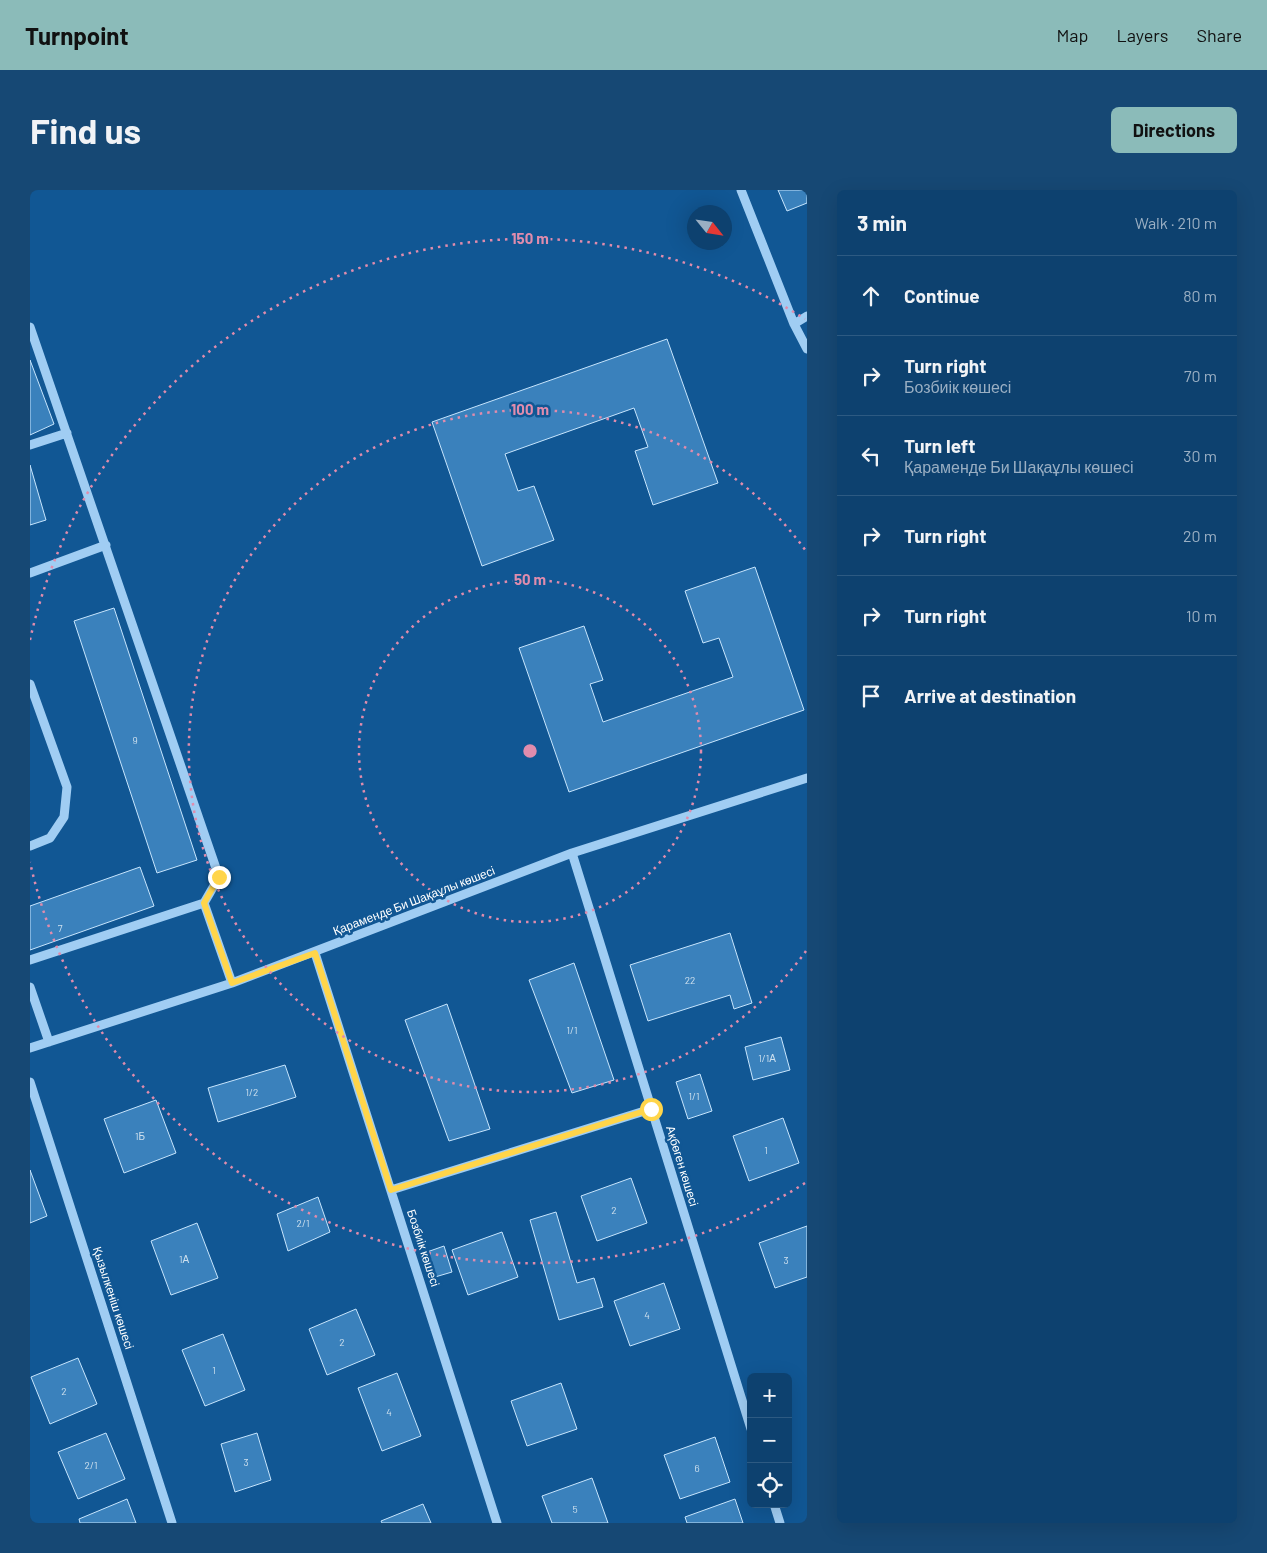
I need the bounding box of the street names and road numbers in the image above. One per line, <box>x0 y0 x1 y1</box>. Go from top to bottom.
street label: Қараменде Би Шақаұлы көшесі <box>331 863 497 938</box>
street label: Ақбөген көшесі <box>663 1124 702 1208</box>
street label: Бозбиік көшесі <box>405 1207 443 1288</box>
street label: Қызылкеніш көшесі <box>90 1245 137 1351</box>

